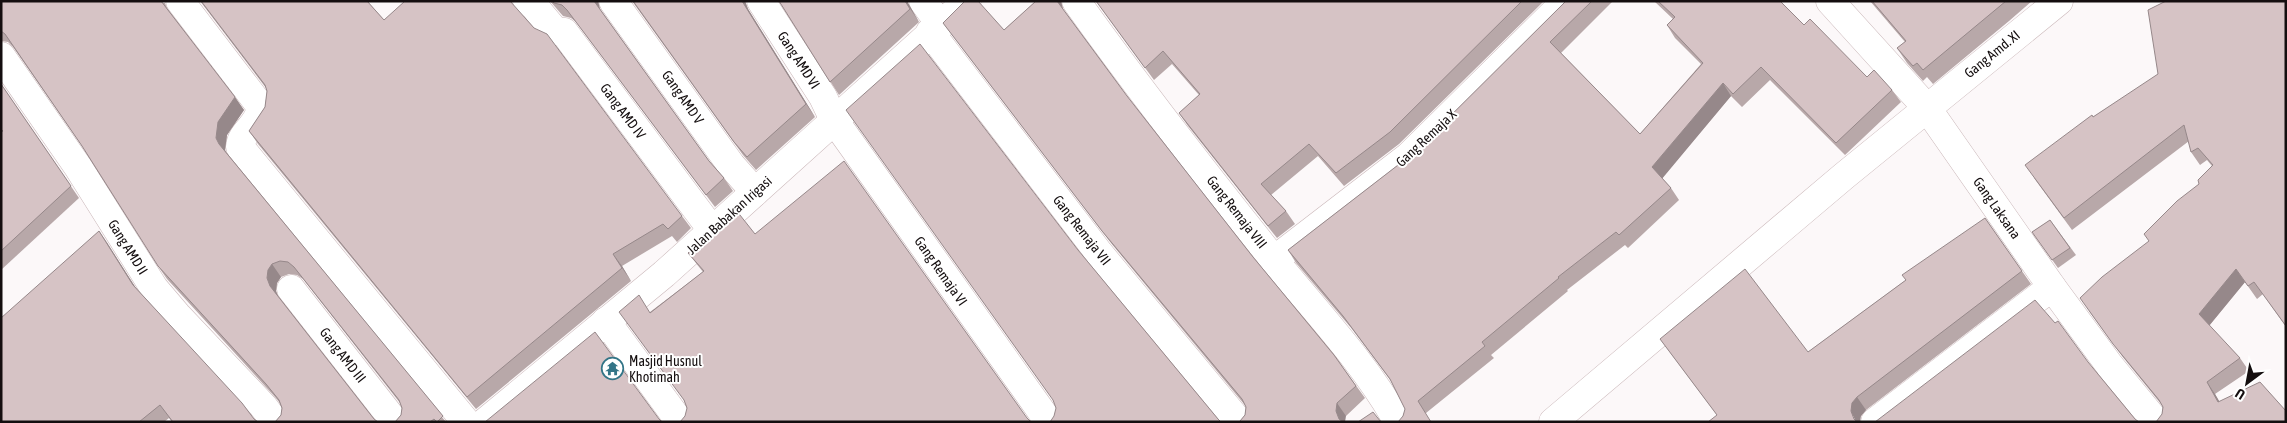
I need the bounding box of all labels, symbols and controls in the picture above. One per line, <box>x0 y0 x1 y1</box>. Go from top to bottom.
street label: Gang Amd. XI <box>1961 27 2023 81</box>
street label: Gang AMD VI <box>775 28 823 92</box>
street label: Gang AMD V <box>659 67 707 127</box>
street label: Gang AMD IV <box>597 80 649 142</box>
street label: Gang Remaja X <box>1393 106 1460 170</box>
street label: Gang Remaja VIII <box>1204 172 1270 252</box>
street label: Jalan Babakan Irigasi <box>683 173 775 257</box>
street label: Gang Laksana <box>1970 174 2024 242</box>
street label: Gang Remaja VII <box>1050 192 1114 268</box>
street label: Gang AMD II <box>105 217 151 277</box>
street label: Gang Remaja VI <box>911 233 971 309</box>
street label: Gang AMD III <box>317 324 369 386</box>
place label: Masjid Husnul Khotimah <box>629 353 702 385</box>
temple icon: Masjid Husnul Khotimah <box>601 357 625 381</box>
north arrow <box>2222 358 2272 408</box>
text: U <box>2232 385 2248 403</box>

